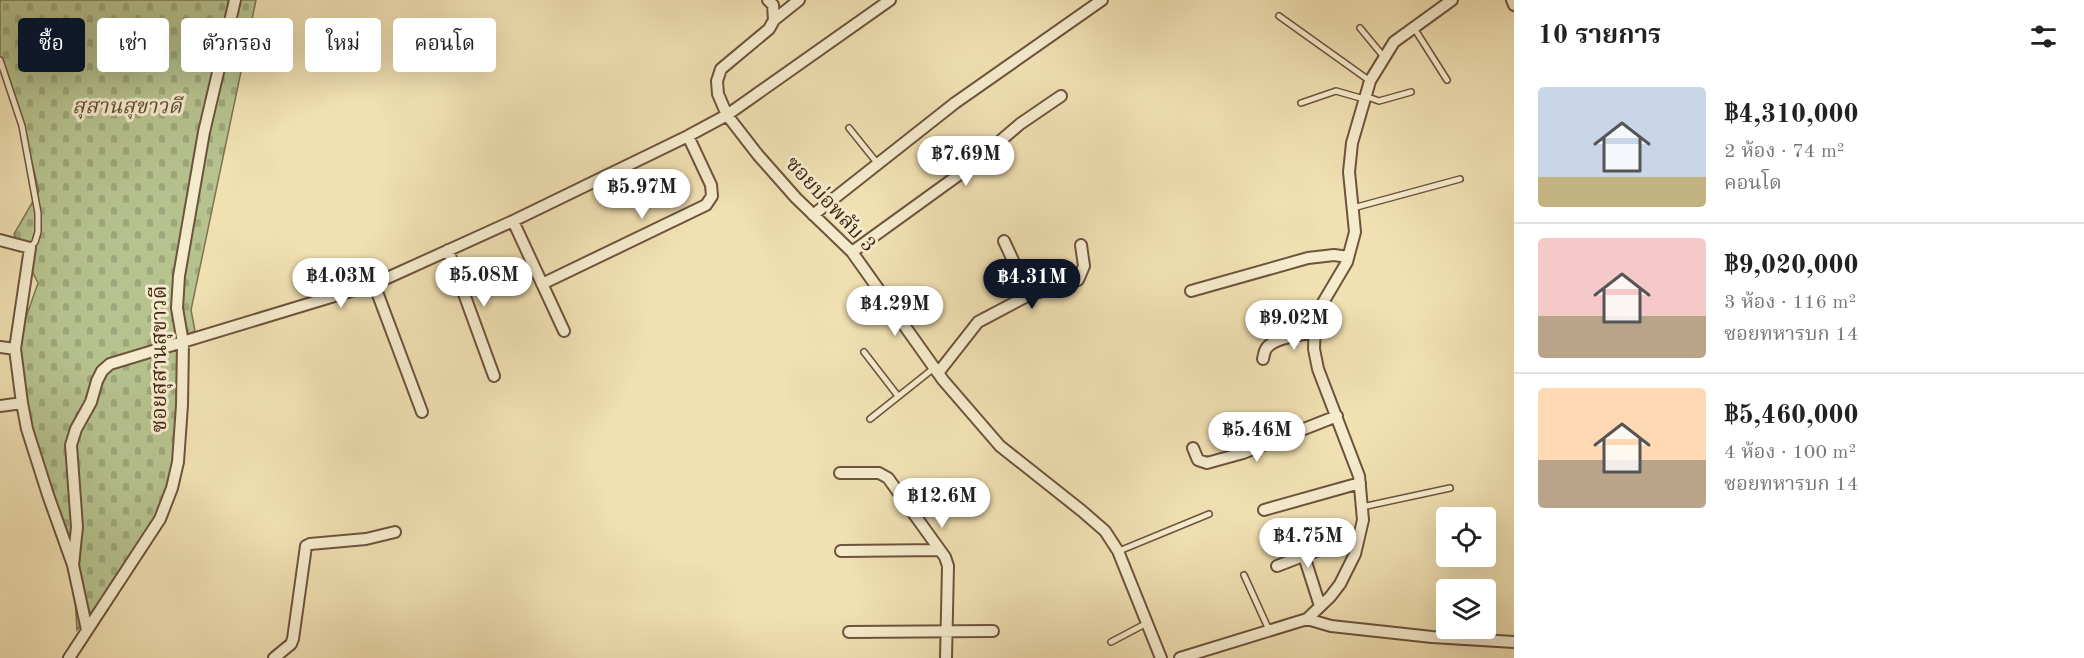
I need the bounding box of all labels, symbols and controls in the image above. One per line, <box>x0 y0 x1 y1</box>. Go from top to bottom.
chip: ซื้อ <box>18 18 85 72</box>
chip: เช่า <box>97 18 169 72</box>
chip: ตัวกรอง <box>181 18 293 72</box>
chip: ใหม่ <box>305 18 381 72</box>
chip: คอนโด <box>393 18 496 72</box>
icon: filters <box>2027 20 2060 53</box>
text: 10 รายการ <box>1538 23 1661 49</box>
park label: สุสานสุขาวดี <box>72 95 184 120</box>
text: ฿4,310,000 <box>1724 102 1859 128</box>
icon: home <box>1586 111 1658 183</box>
pin: ฿7.69M <box>917 136 1015 187</box>
text: 2 ห้อง · 74 m² <box>1724 142 1844 162</box>
text: ฿7.69M <box>931 145 1001 165</box>
street label: ซอยบ่อพลับ 3 <box>781 151 881 257</box>
pin: ฿5.97M <box>593 169 691 220</box>
text: คอนโด <box>1724 174 1782 194</box>
text: ฿5.97M <box>607 178 677 198</box>
text: ฿9,020,000 <box>1724 253 1859 279</box>
pin: ฿5.08M <box>435 257 533 308</box>
pin: ฿4.03M <box>292 258 390 309</box>
pin: ฿4.31M <box>983 259 1081 310</box>
icon: home <box>1586 262 1658 334</box>
text: ฿5.08M <box>449 266 519 286</box>
text: ฿4.03M <box>306 267 376 287</box>
text: ฿4.31M <box>997 268 1067 288</box>
street label: ซอยสุสานสุขาวดี <box>147 286 173 432</box>
pin: ฿4.29M <box>846 286 944 337</box>
text: 3 ห้อง · 116 m² <box>1724 293 1856 313</box>
text: ฿4.29M <box>860 295 930 315</box>
pin: ฿9.02M <box>1245 300 1343 351</box>
text: ฿9.02M <box>1259 309 1329 329</box>
text: ซอยทหารบก 14 <box>1724 325 1859 345</box>
text: ฿5,460,000 <box>1724 403 1859 429</box>
pin: ฿5.46M <box>1208 412 1306 463</box>
icon: home <box>1586 412 1658 484</box>
text: ฿5.46M <box>1222 421 1292 441</box>
text: 4 ห้อง · 100 m² <box>1724 443 1856 463</box>
text: ซอยทหารบก 14 <box>1724 475 1859 495</box>
pin: ฿12.6M <box>893 478 991 529</box>
text: ฿12.6M <box>907 487 977 507</box>
map controls <box>1436 507 1496 639</box>
button: locate <box>1436 507 1496 567</box>
pin: ฿4.75M <box>1259 518 1357 569</box>
text: ฿4.75M <box>1273 527 1343 547</box>
button: layers <box>1436 579 1496 639</box>

